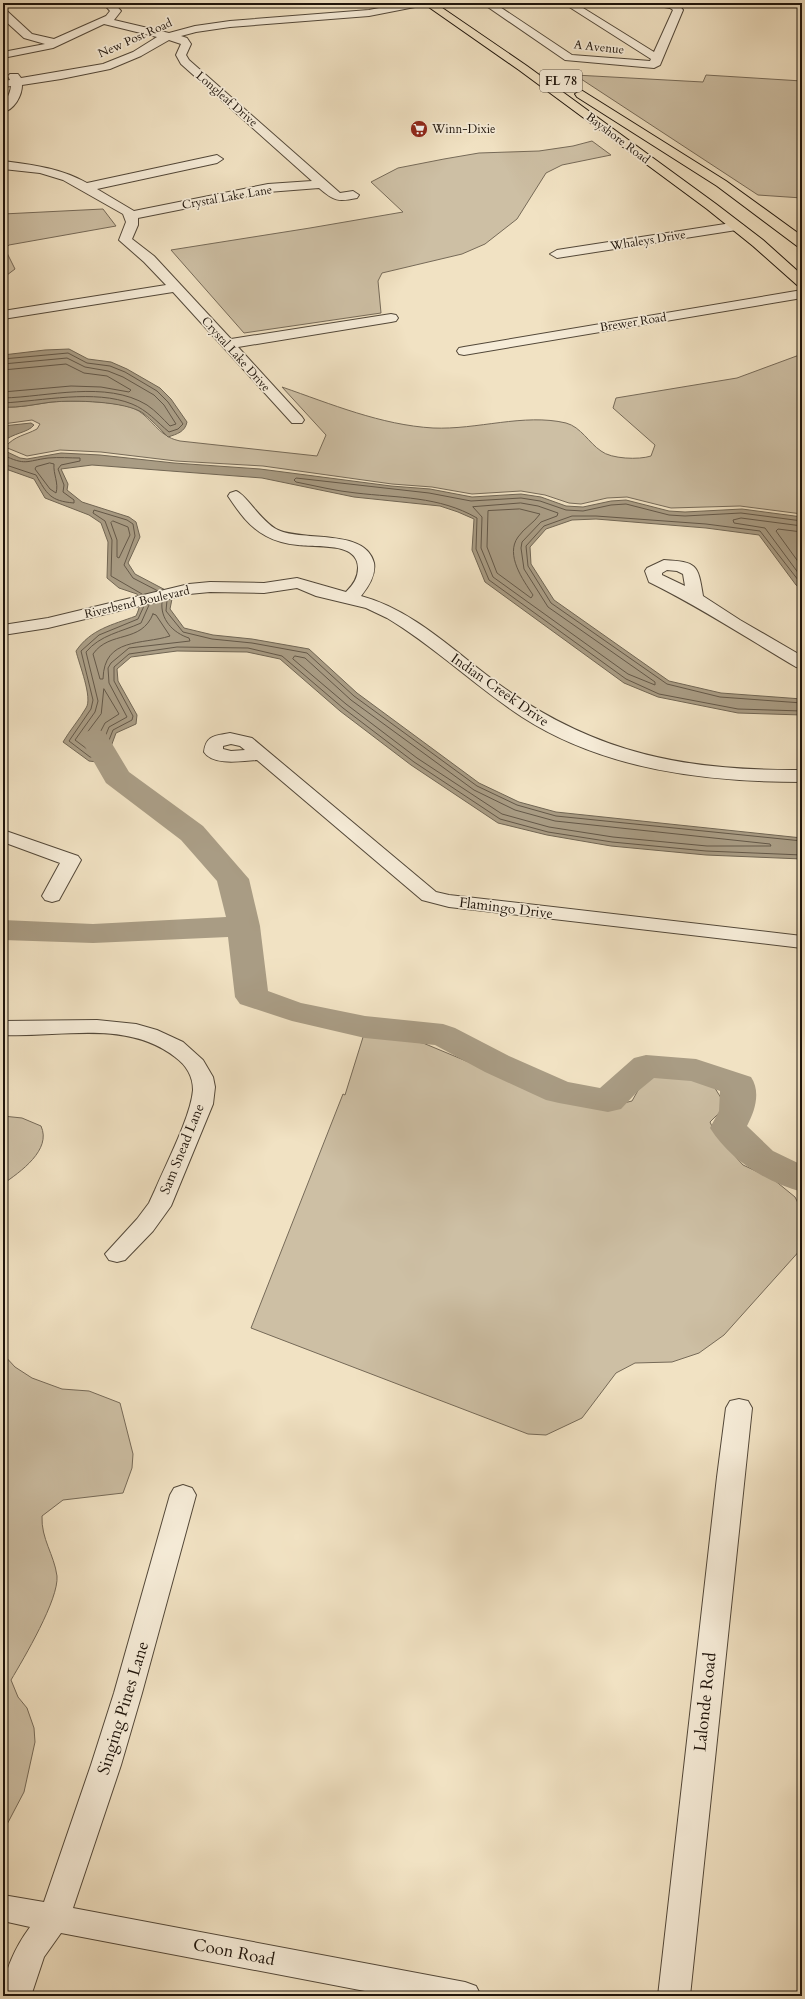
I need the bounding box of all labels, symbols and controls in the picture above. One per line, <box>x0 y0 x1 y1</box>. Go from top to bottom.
street label: New Post Road <box>95 14 175 61</box>
street label: A Avenue <box>573 36 625 58</box>
street label: Longleaf Drive <box>193 68 261 130</box>
road number: FL 78 <box>540 70 582 92</box>
street label: Bayshore Road <box>583 109 654 168</box>
supermarket icon: Winn-Dixie <box>409 119 429 139</box>
place label: Winn-Dixie <box>431 121 496 137</box>
street label: Crystal Lake Lane <box>181 181 273 213</box>
street label: Whaleys Drive <box>608 226 687 254</box>
street label: Brewer Road <box>599 309 668 335</box>
street label: Crystal Lake Drive <box>198 313 274 395</box>
street label: Riverbend Boulevard <box>83 582 192 622</box>
street label: Indian Creek Drive <box>447 649 553 731</box>
street label: Flamingo Drive <box>458 893 554 923</box>
street label: Sam Snead Lane <box>155 1101 209 1197</box>
street label: Singing Pines Lane <box>92 1638 154 1778</box>
street label: Lalonde Road <box>688 1651 722 1753</box>
street label: Coon Road <box>191 1933 277 1971</box>

